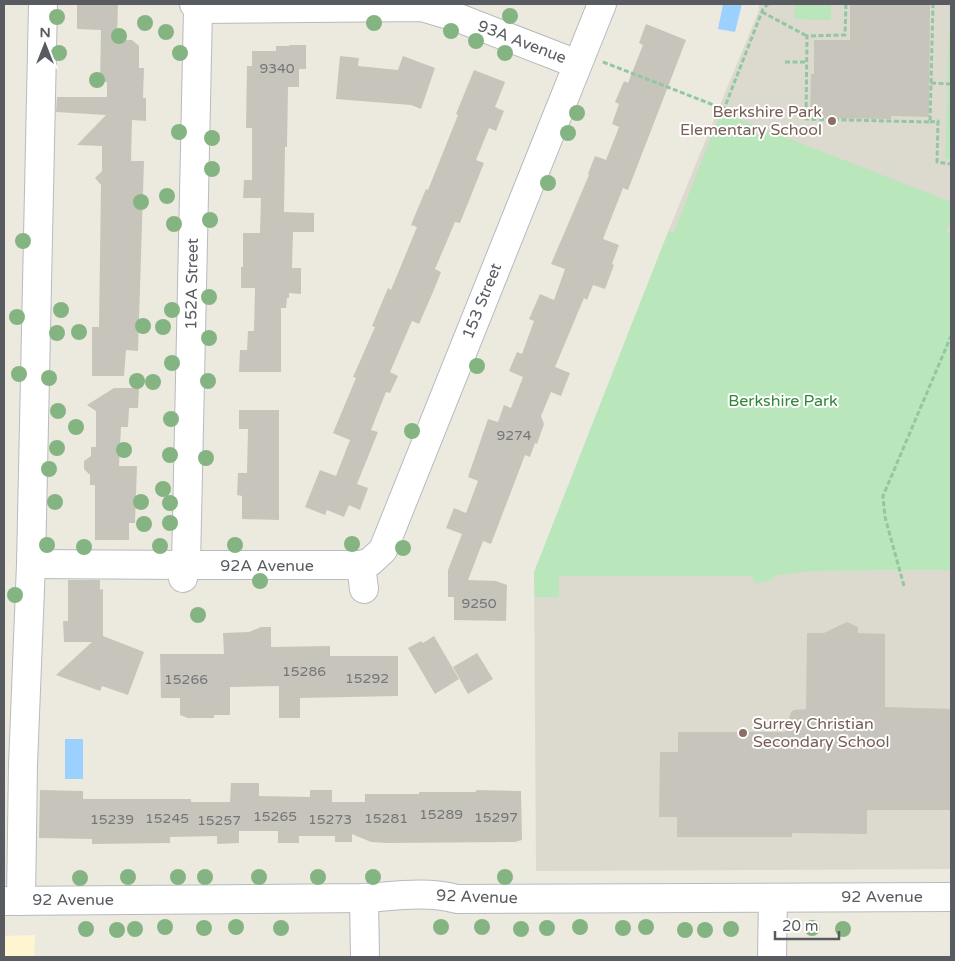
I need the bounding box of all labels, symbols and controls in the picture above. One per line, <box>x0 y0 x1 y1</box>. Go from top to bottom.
street label: 93A Avenue <box>475 16 569 68</box>
north arrow <box>20 20 70 70</box>
text: N <box>39 24 51 41</box>
house number: 9340 <box>259 60 295 77</box>
place label: Berkshire Park Elementary School <box>680 102 822 140</box>
marker: Berkshire Park Elementary School <box>826 115 838 127</box>
street label: 152A Street <box>181 238 203 330</box>
street label: 153 Street <box>458 260 506 342</box>
park label: Berkshire Park <box>728 391 838 411</box>
house number: 9274 <box>496 427 532 444</box>
street label: 92A Avenue <box>220 556 314 576</box>
house number: 9250 <box>461 595 497 612</box>
house number: 15286 <box>282 663 326 680</box>
house number: 15292 <box>345 670 389 687</box>
house number: 15266 <box>164 671 208 688</box>
place label: Surrey Christian Secondary School <box>753 714 889 752</box>
marker: Surrey Christian Secondary School <box>737 727 749 739</box>
house number: 15289 <box>419 806 463 823</box>
house number: 15265 <box>253 808 297 825</box>
house number: 15297 <box>474 809 518 826</box>
house number: 15245 <box>145 810 189 827</box>
house number: 15281 <box>364 810 408 827</box>
house number: 15239 <box>90 811 134 828</box>
house number: 15273 <box>308 811 352 828</box>
house number: 15257 <box>197 812 241 829</box>
street label: 92 Avenue <box>436 886 518 908</box>
street label: 92 Avenue <box>841 887 923 907</box>
street label: 92 Avenue <box>32 890 114 910</box>
scale bar <box>775 908 839 940</box>
text: 20 m <box>782 917 819 935</box>

